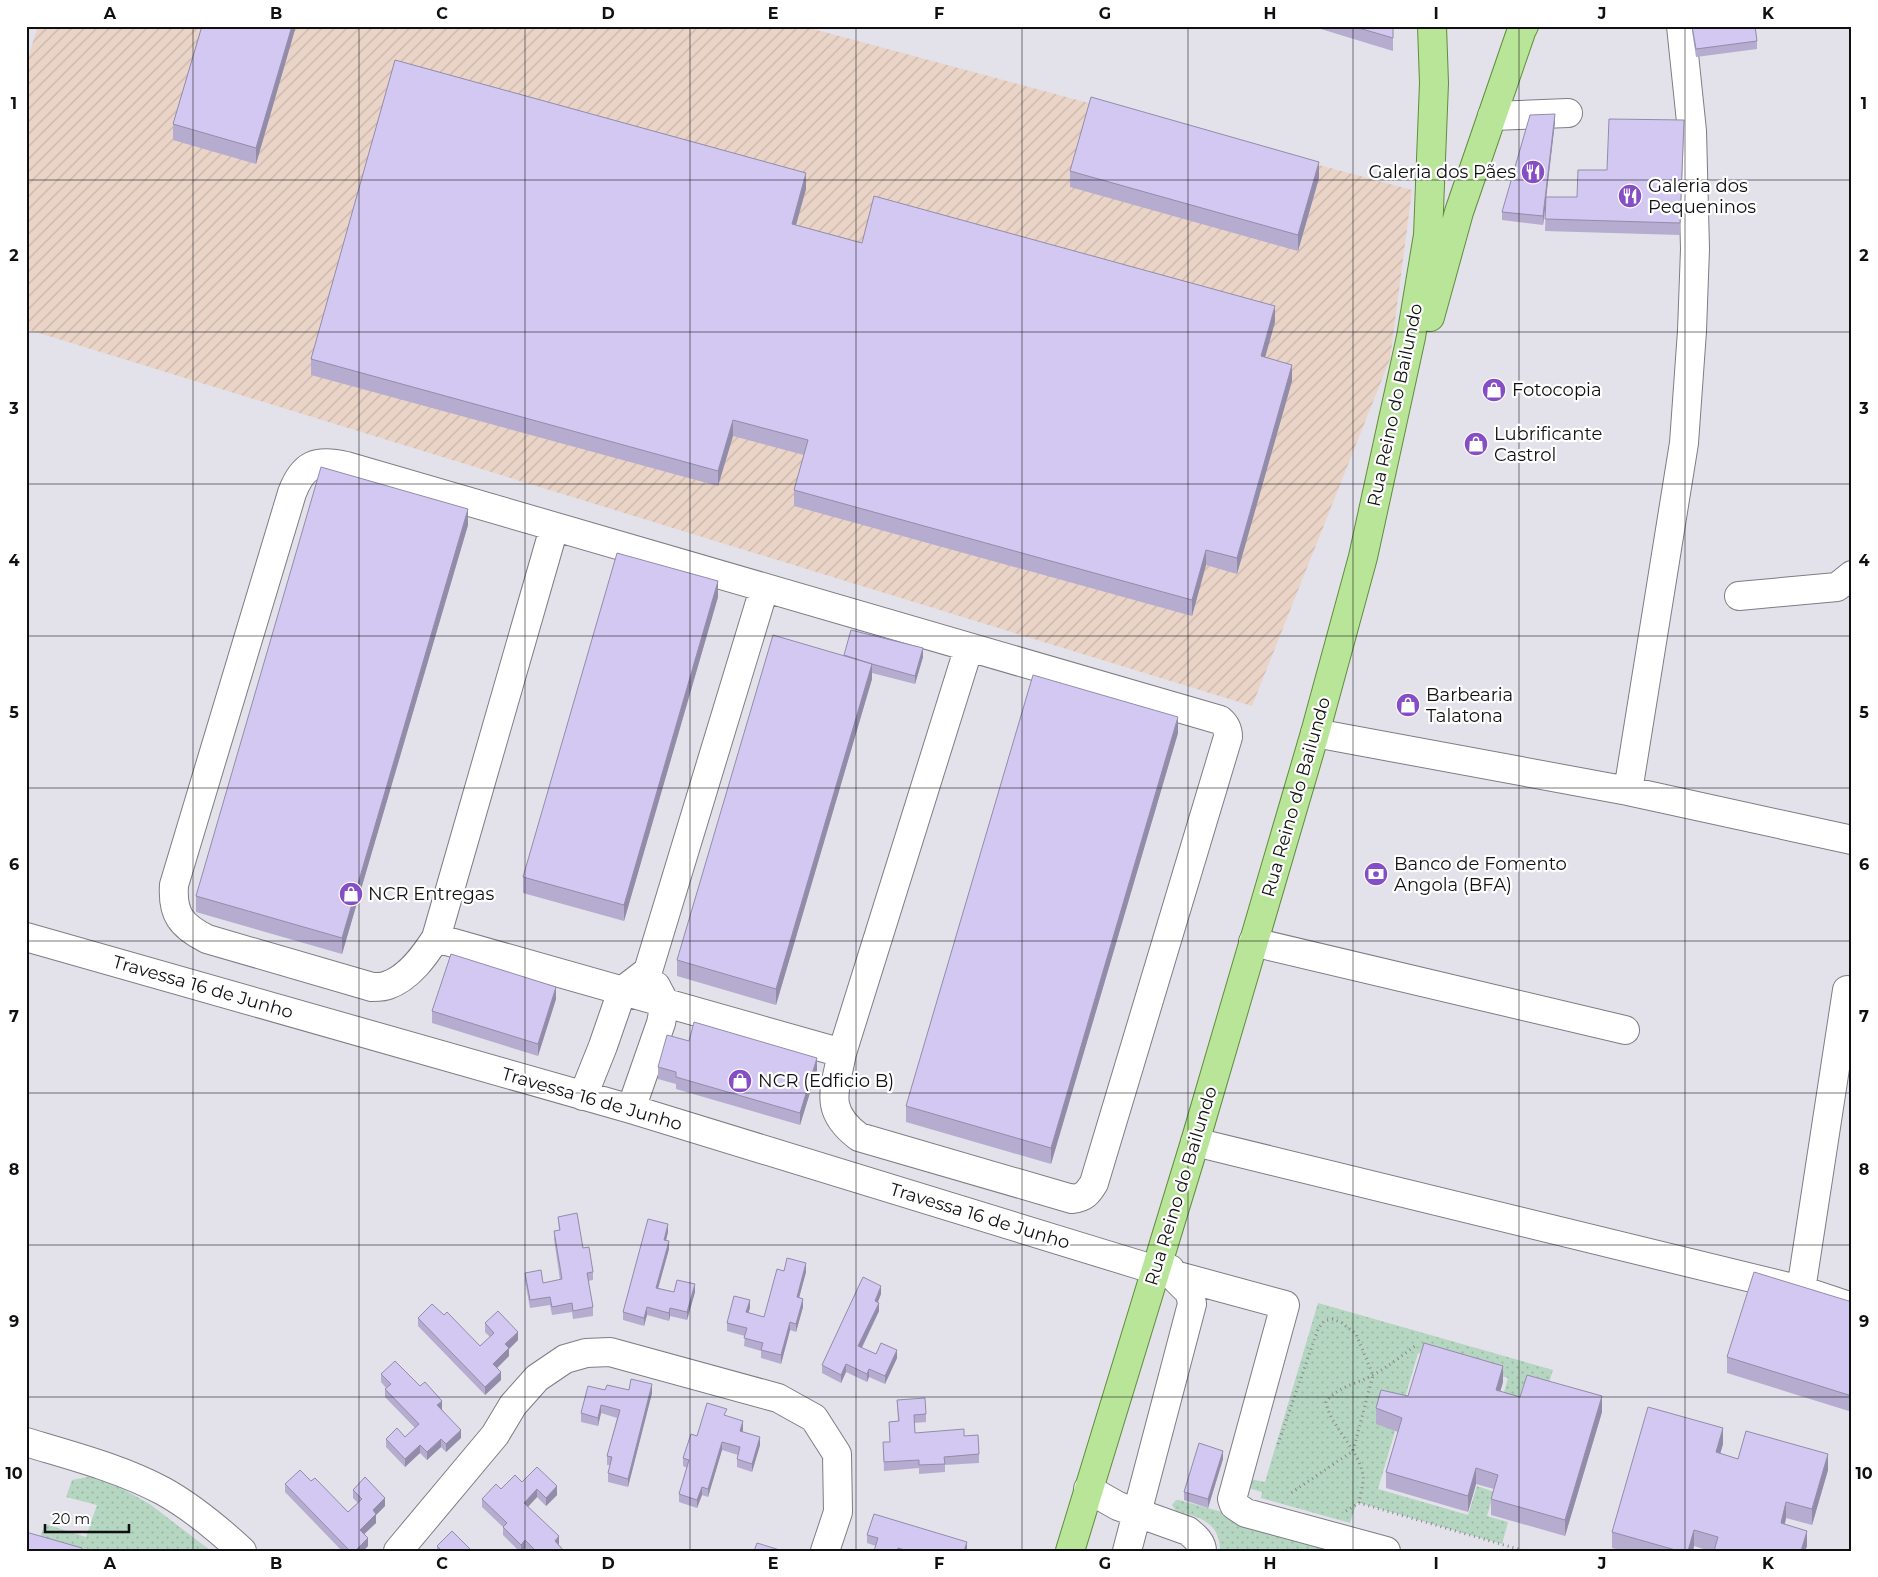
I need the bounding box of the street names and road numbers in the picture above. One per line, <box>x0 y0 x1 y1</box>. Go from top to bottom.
street label: Rua Reino do Bailundo <box>1363 301 1427 509</box>
street label: Rua Reino do Bailundo <box>1257 694 1335 900</box>
street label: Travessa 16 de Junho <box>110 951 296 1023</box>
street label: Travessa 16 de Junho <box>499 1063 685 1135</box>
street label: Rua Reino do Bailundo <box>1140 1084 1222 1288</box>
street label: Travessa 16 de Junho <box>887 1178 1073 1254</box>

